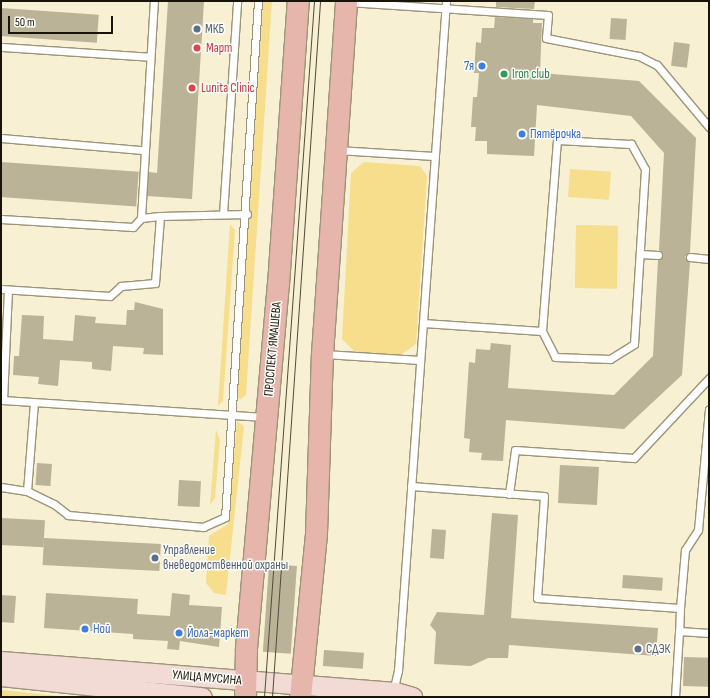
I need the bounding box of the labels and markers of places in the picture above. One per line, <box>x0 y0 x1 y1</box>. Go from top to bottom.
place label: МКБ <box>205 21 224 37</box>
marker: МКБ <box>192 24 202 34</box>
place label: Март <box>206 40 232 56</box>
marker: Март <box>191 42 203 54</box>
place label: 7я <box>464 58 474 74</box>
marker: 7я <box>477 61 487 71</box>
place label: Iron club <box>512 66 550 82</box>
marker: Iron club <box>499 69 509 79</box>
place label: Lunita Clinic <box>201 80 255 96</box>
marker: Lunita Clinic <box>186 82 198 94</box>
place label: Пятёрочка <box>530 126 581 142</box>
marker: Пятёрочка <box>517 129 527 139</box>
place label: Управление вневедомственной охраны <box>163 543 288 574</box>
marker: Управление вневедомственной охраны <box>150 553 160 563</box>
place label: Ной <box>93 621 110 637</box>
marker: Ной <box>80 624 90 634</box>
place label: Йола-маркет <box>187 625 249 641</box>
marker: Йола-маркет <box>174 628 184 638</box>
place label: СДЭК <box>646 641 670 657</box>
marker: СДЭК <box>633 644 643 654</box>

